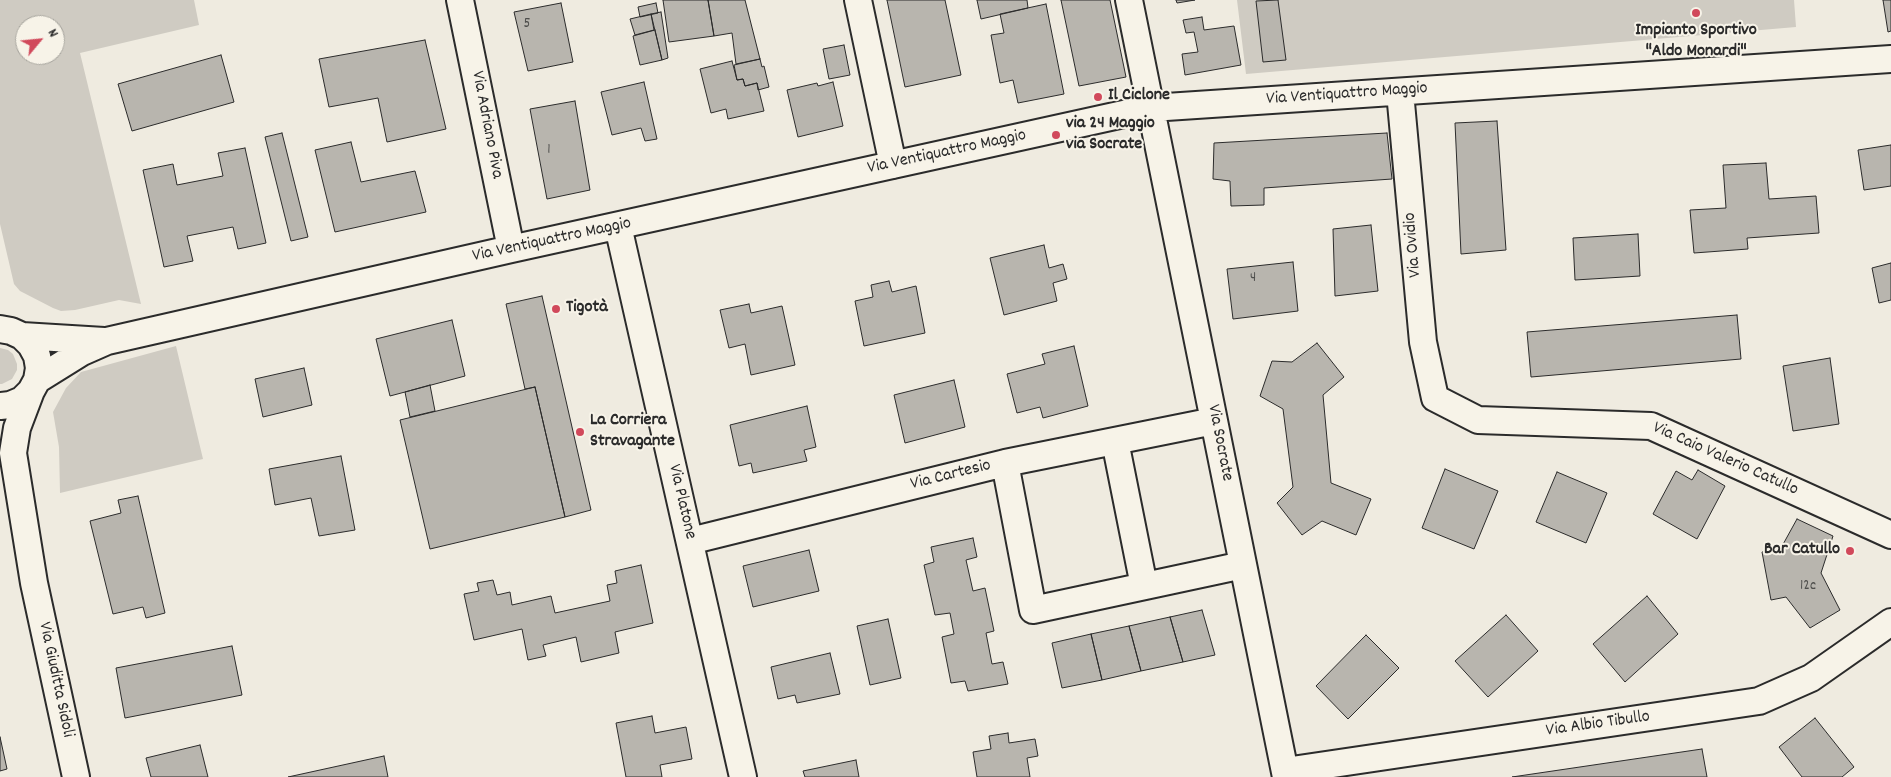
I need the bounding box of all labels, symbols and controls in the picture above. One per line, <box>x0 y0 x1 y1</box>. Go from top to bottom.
marker: Impianto Sportivo "Aldo Monardi" <box>1690 7 1702 19</box>
north arrow <box>15 15 65 65</box>
house number: 5 <box>524 16 530 34</box>
place label: Impianto Sportivo "Aldo Monardi" <box>1635 21 1757 64</box>
text: N <box>42 26 63 41</box>
street label: Via Adriano Piva <box>465 69 507 181</box>
street label: Via Ventiquattro Maggio <box>1266 79 1428 111</box>
place label: Il Ciclone <box>1108 86 1170 108</box>
marker: Il Ciclone <box>1092 91 1104 103</box>
place label: via 24 Maggio via Socrate <box>1066 114 1155 156</box>
street label: Via Ventiquattro Maggio <box>866 126 1028 180</box>
marker: via 24 Maggio via Socrate <box>1050 129 1062 141</box>
house number: 1 <box>547 142 551 160</box>
street label: Via Ovidio <box>1400 211 1428 279</box>
street label: Via Ventiquattro Maggio <box>471 214 633 268</box>
house number: 4 <box>1250 270 1256 288</box>
place label: Tigotà <box>566 298 608 320</box>
marker: Tigotà <box>550 303 562 315</box>
street label: Via Socrate <box>1201 403 1237 483</box>
place label: La Corriera Stravagante <box>590 411 675 454</box>
street label: Via Caio Valerio Catullo <box>1649 418 1801 502</box>
marker: La Corriera Stravagante <box>574 426 586 438</box>
street label: Via Cartesio <box>909 456 993 496</box>
street label: Via Platone <box>662 462 700 542</box>
place label: Bar Catullo <box>1764 540 1840 562</box>
marker: Bar Catullo <box>1844 545 1856 557</box>
house number: 12c <box>1800 578 1816 596</box>
street label: Via Giuditta Sidoli <box>32 620 78 740</box>
street label: Via Albio Tibullo <box>1545 707 1651 743</box>

